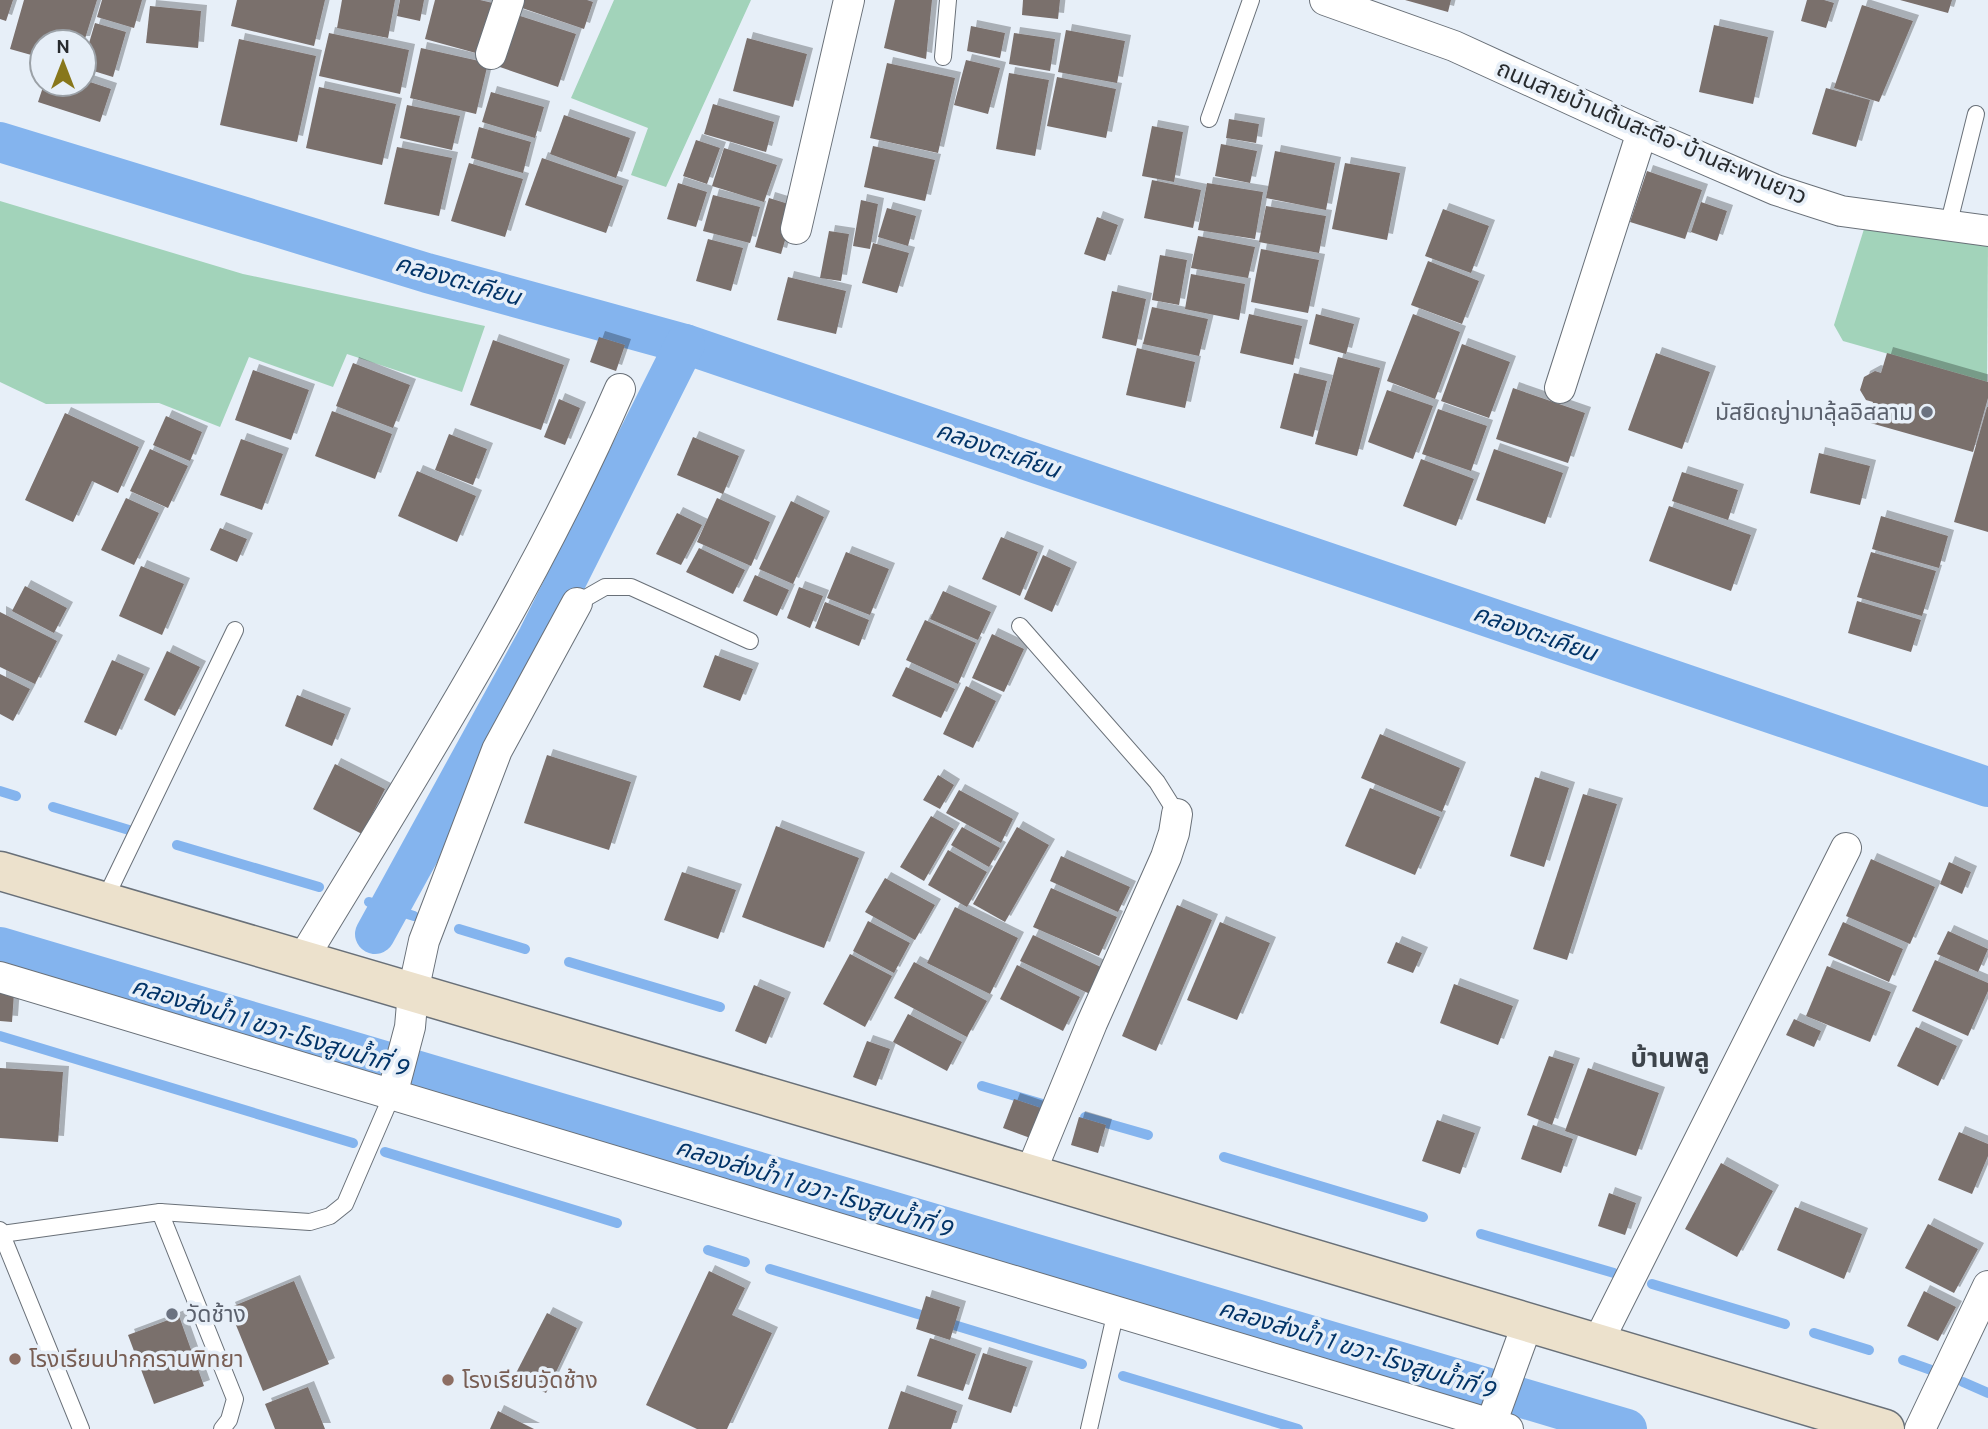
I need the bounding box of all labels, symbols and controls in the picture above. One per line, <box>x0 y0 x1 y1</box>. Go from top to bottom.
north arrow <box>28 28 98 98</box>
text: N <box>56 36 70 60</box>
street label: ถนนสายบ้านต้นสะตือ-บ้านสะพานยาว <box>1492 56 1811 213</box>
water label: คลองตะเคียน <box>391 250 525 314</box>
place label: มัสยิดญ่ามาลุ้ลอิสลาม <box>1715 400 1913 429</box>
marker: มัสยิดญ่ามาลุ้ลอิสลาม <box>1919 404 1935 420</box>
water label: คลองตะเคียน <box>931 417 1064 487</box>
water label: คลองตะเคียน <box>1468 600 1601 670</box>
water label: คลองส่งน้ำ 1 ขวา-โรงสูบน้ำที่ 9 <box>128 969 414 1086</box>
district label: บ้านพลู <box>1630 1044 1710 1077</box>
water label: คลองส่งน้ำ 1 ขวา-โรงสูบน้ำที่ 9 <box>672 1130 958 1247</box>
water label: คลองส่งน้ำ 1 ขวา-โรงสูบน้ำที่ 9 <box>1215 1291 1501 1408</box>
place label: วัดช้าง <box>186 1302 246 1331</box>
marker: วัดช้าง <box>164 1306 180 1322</box>
place label: โรงเรียนปากกรานพิทยา <box>29 1347 243 1376</box>
marker: โรงเรียนปากกรานพิทยา <box>7 1351 23 1367</box>
place label: โรงเรียนวัดช้าง <box>462 1368 598 1397</box>
marker: โรงเรียนวัดช้าง <box>440 1372 456 1388</box>

